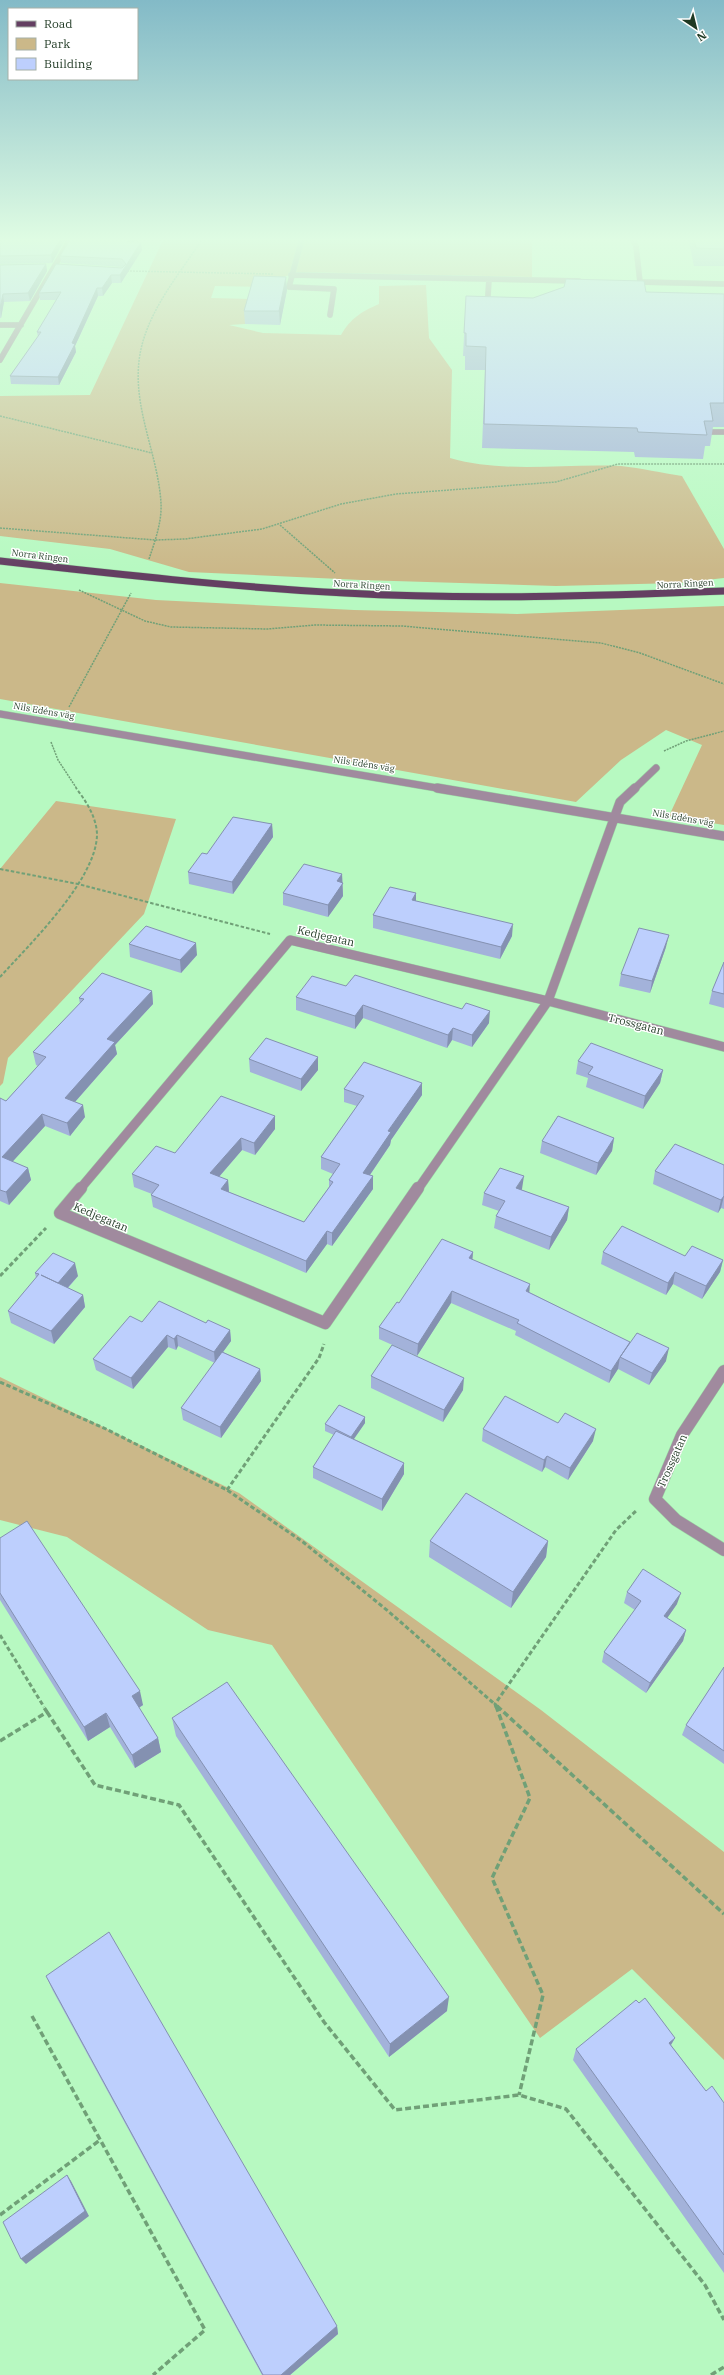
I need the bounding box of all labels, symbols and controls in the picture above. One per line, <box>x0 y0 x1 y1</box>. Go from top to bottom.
legend <box>8 8 138 80</box>
north arrow <box>676 8 716 48</box>
text: Road <box>44 16 73 31</box>
text: N <box>694 28 709 45</box>
text: Park <box>44 36 70 51</box>
text: Building <box>44 56 92 71</box>
street label: Norra Ringen <box>11 547 69 564</box>
street label: Norra Ringen <box>656 577 714 590</box>
street label: Norra Ringen <box>333 578 391 591</box>
street label: Nils Edéns väg <box>13 700 76 721</box>
street label: Nils Edéns väg <box>333 753 395 774</box>
street label: Nils Edéns väg <box>652 807 715 828</box>
street label: Kedjegatan <box>296 923 356 949</box>
street label: Trossgatan <box>606 1010 666 1038</box>
street label: Kedjegatan <box>71 1199 131 1235</box>
street label: Trossgatan <box>654 1432 690 1490</box>

